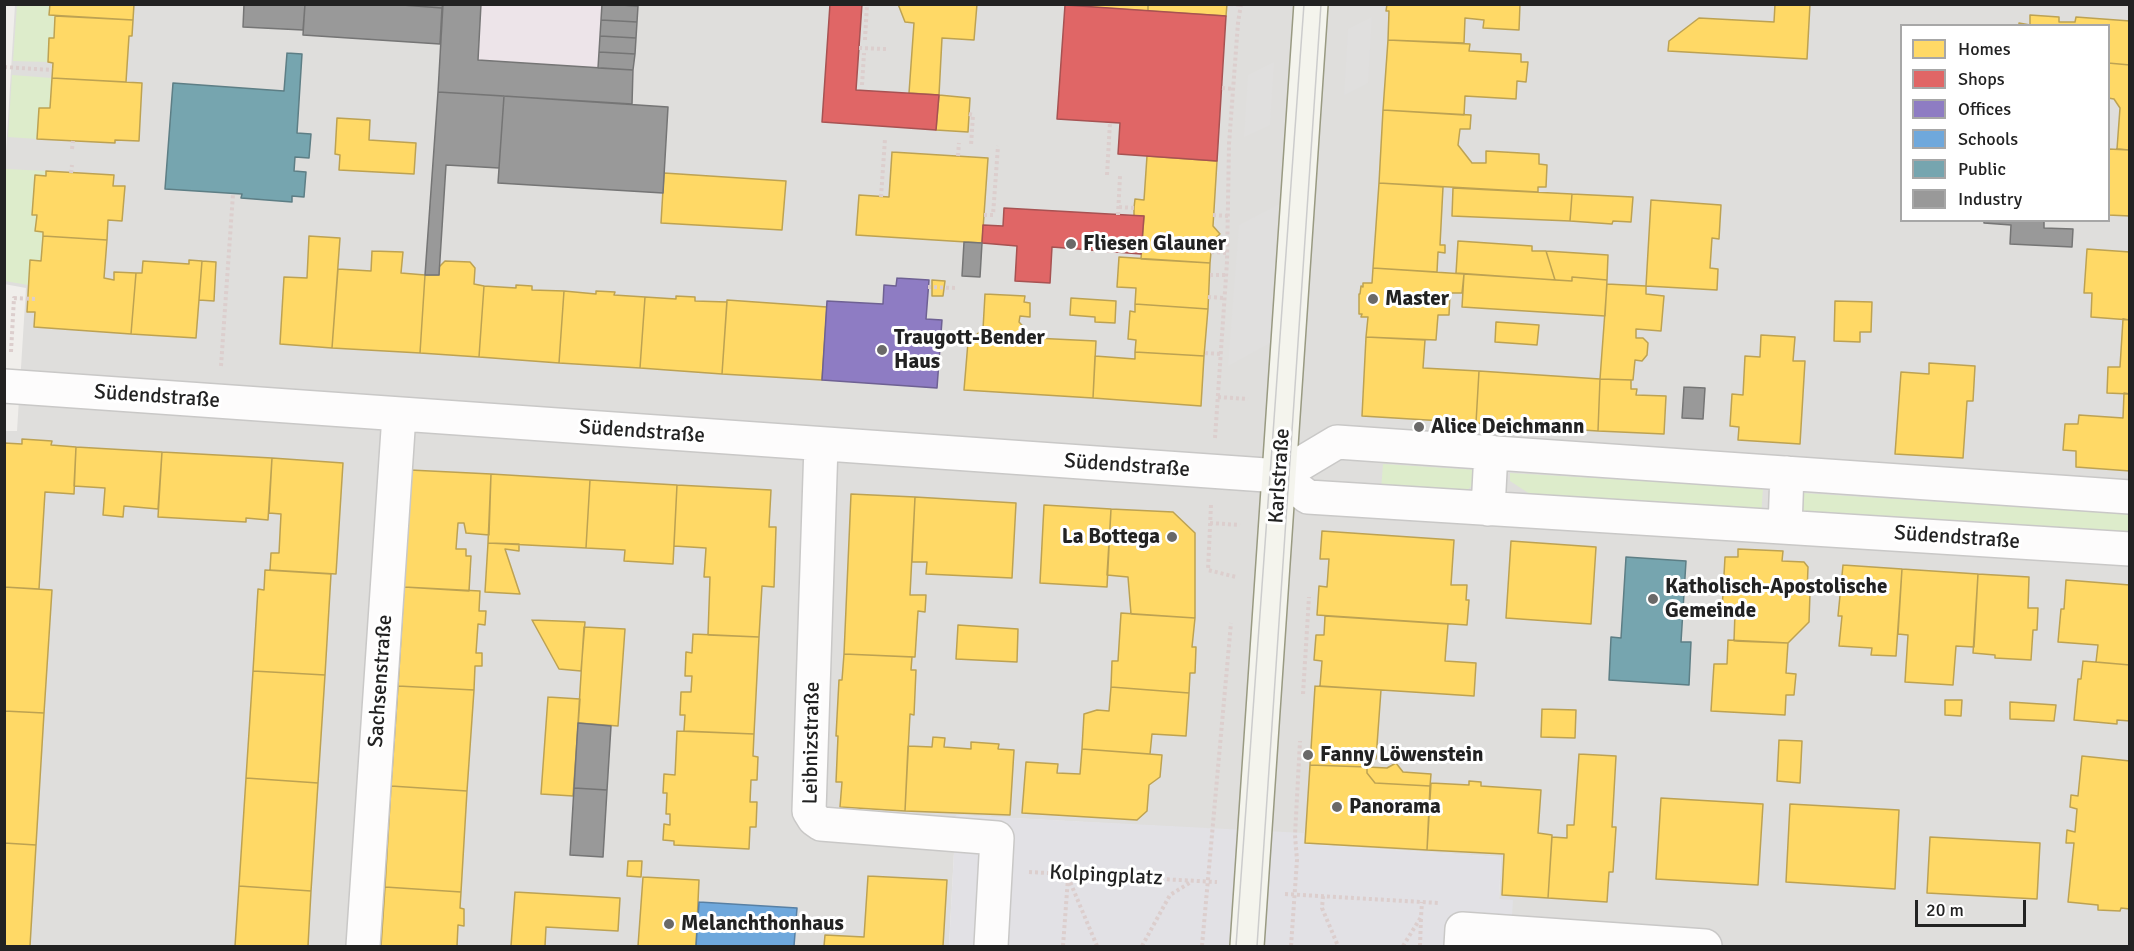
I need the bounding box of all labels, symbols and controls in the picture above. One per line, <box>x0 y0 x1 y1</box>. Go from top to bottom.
legend <box>1900 24 2110 222</box>
text: Homes <box>1958 38 2011 60</box>
text: Shops <box>1958 68 2005 90</box>
text: Offices <box>1958 98 2011 120</box>
text: Schools <box>1958 128 2018 150</box>
text: Public <box>1958 158 2006 180</box>
text: Industry <box>1958 188 2022 210</box>
place label: Fliesen Glauner <box>1083 231 1226 257</box>
marker: Fliesen Glauner <box>1064 237 1078 251</box>
place label: Master <box>1385 286 1449 312</box>
marker: Master <box>1366 292 1380 306</box>
place label: Traugott-Bender Haus <box>894 325 1045 375</box>
marker: Traugott-Bender Haus <box>875 343 889 357</box>
street label: Südendstraße <box>93 380 221 414</box>
place label: Alice Deichmann <box>1431 414 1584 440</box>
street label: Südendstraße <box>578 415 706 449</box>
marker: Alice Deichmann <box>1412 420 1426 434</box>
street label: Karlstraße <box>1264 427 1296 525</box>
street label: Südendstraße <box>1063 449 1191 483</box>
street label: Südendstraße <box>1893 521 2021 555</box>
place label: La Bottega <box>1062 524 1160 550</box>
marker: La Bottega <box>1165 530 1179 544</box>
place label: Katholisch-Apostolische Gemeinde <box>1665 574 1887 624</box>
marker: Katholisch-Apostolische Gemeinde <box>1646 592 1660 606</box>
street label: Sachsenstraße <box>364 614 398 748</box>
street label: Leibnizstraße <box>798 681 826 805</box>
place label: Fanny Löwenstein <box>1320 742 1484 768</box>
marker: Fanny Löwenstein <box>1301 748 1315 762</box>
place label: Panorama <box>1349 794 1441 820</box>
marker: Panorama <box>1330 800 1344 814</box>
street label: Kolpingplatz <box>1049 860 1163 892</box>
scale bar <box>1918 888 2029 926</box>
text: 20 m <box>1926 899 1964 921</box>
place label: Melanchthonhaus <box>681 911 844 937</box>
marker: Melanchthonhaus <box>662 917 676 931</box>

